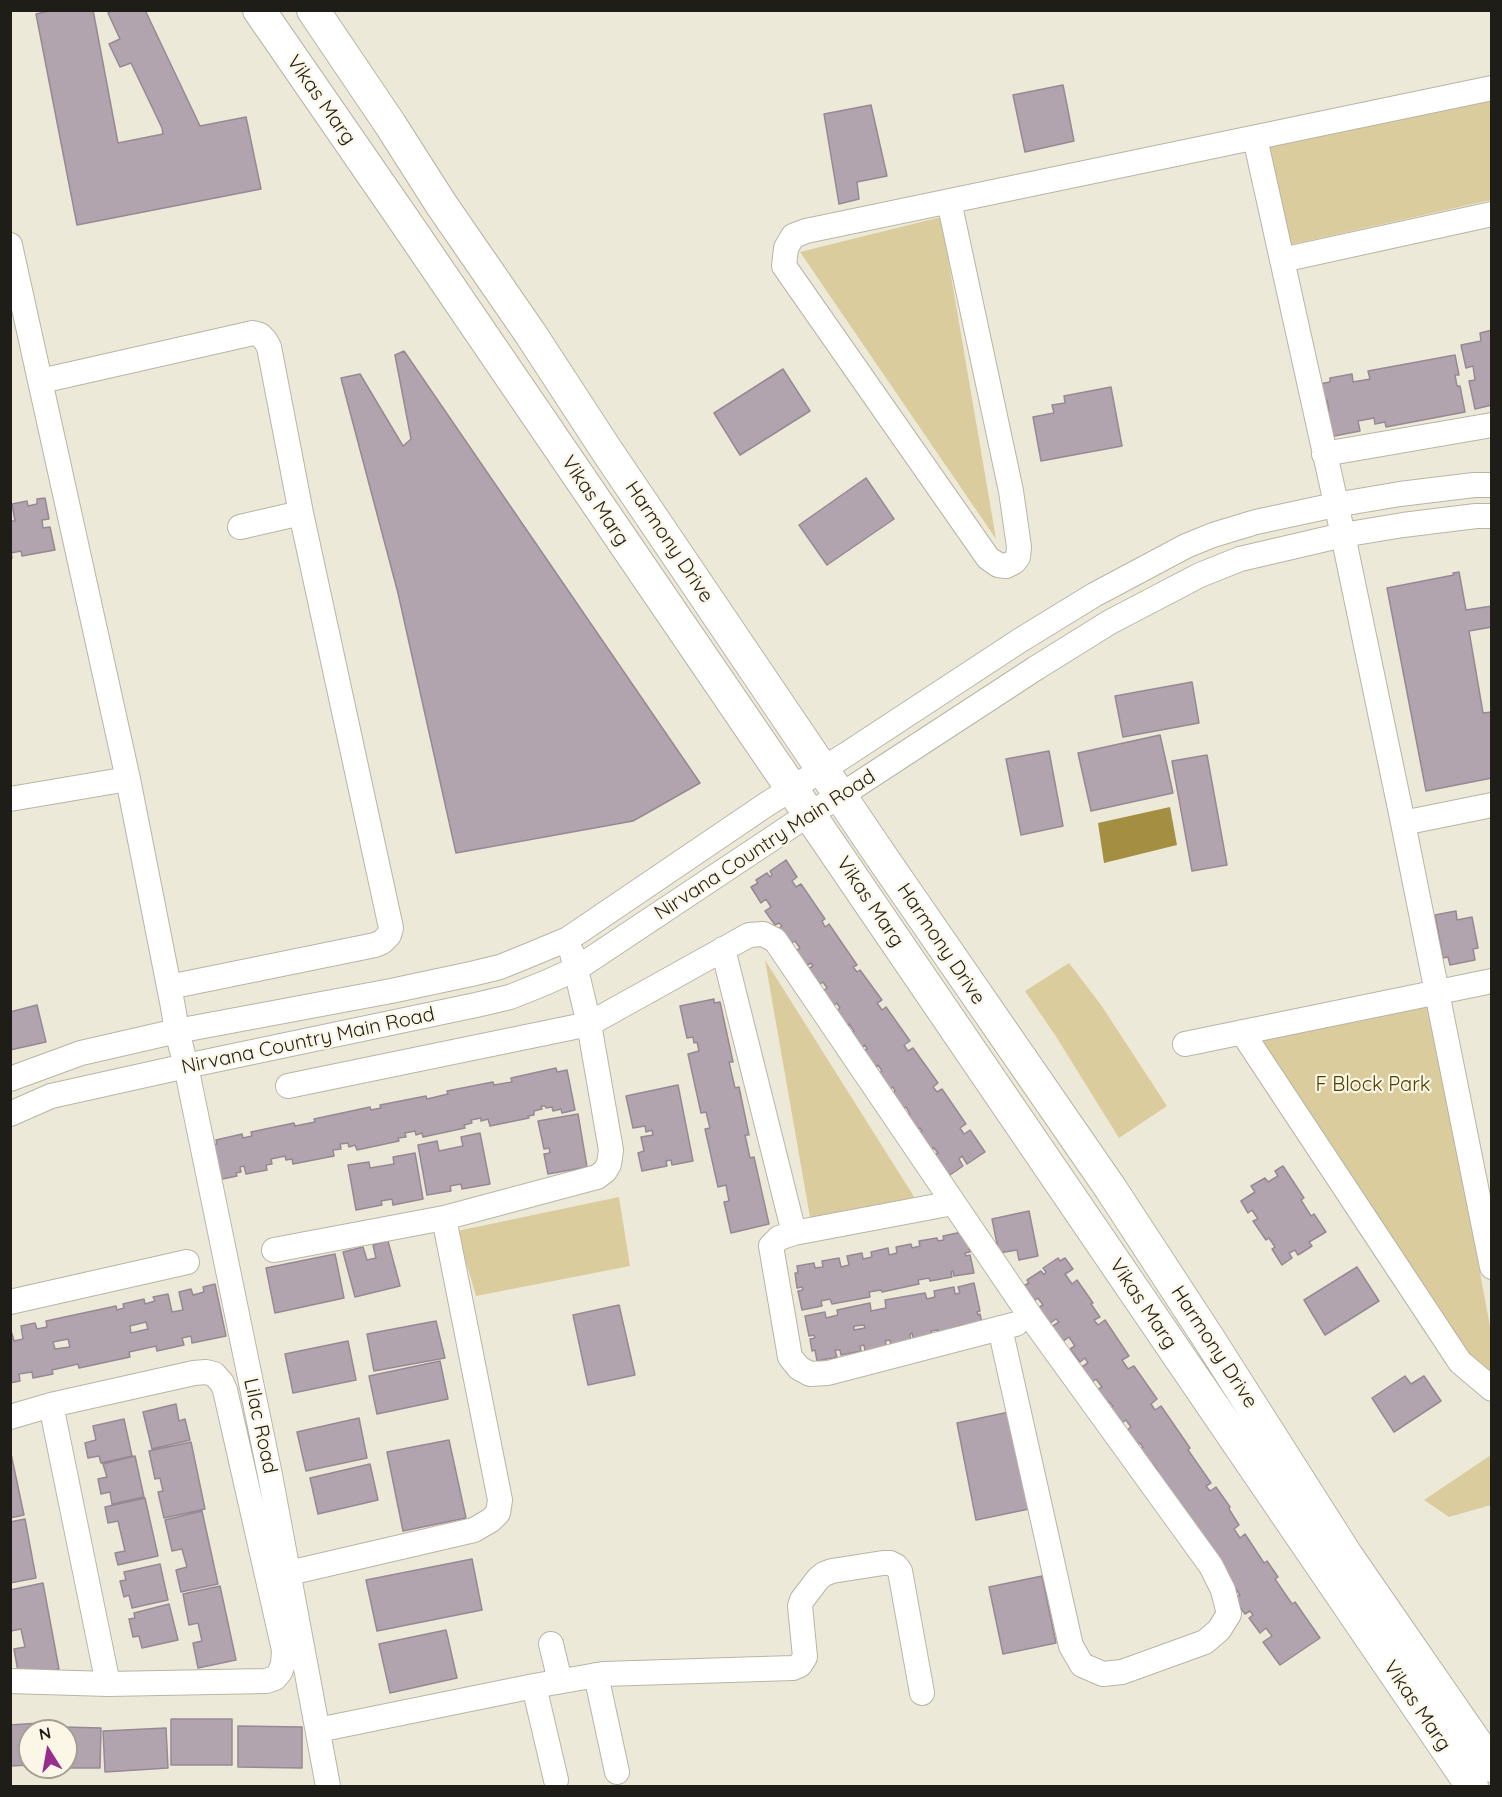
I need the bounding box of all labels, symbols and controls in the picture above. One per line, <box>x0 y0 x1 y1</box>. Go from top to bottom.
street label: Vikas Marg <box>281 51 361 149</box>
street label: Vikas Marg <box>556 451 634 551</box>
street label: Harmony Drive <box>620 477 718 607</box>
street label: Nirvana Country Main Road <box>650 765 880 925</box>
street label: Vikas Marg <box>831 852 909 952</box>
street label: Harmony Drive <box>892 879 990 1009</box>
street label: Nirvana Country Main Road <box>179 1002 437 1080</box>
park label: F Block Park <box>1315 1073 1431 1097</box>
street label: Vikas Marg <box>1104 1254 1182 1354</box>
street label: Harmony Drive <box>1166 1281 1262 1413</box>
street label: Lilac Road <box>238 1376 282 1476</box>
street label: Vikas Marg <box>1378 1656 1456 1756</box>
north arrow <box>18 1719 78 1779</box>
text: N <box>37 1722 53 1744</box>

